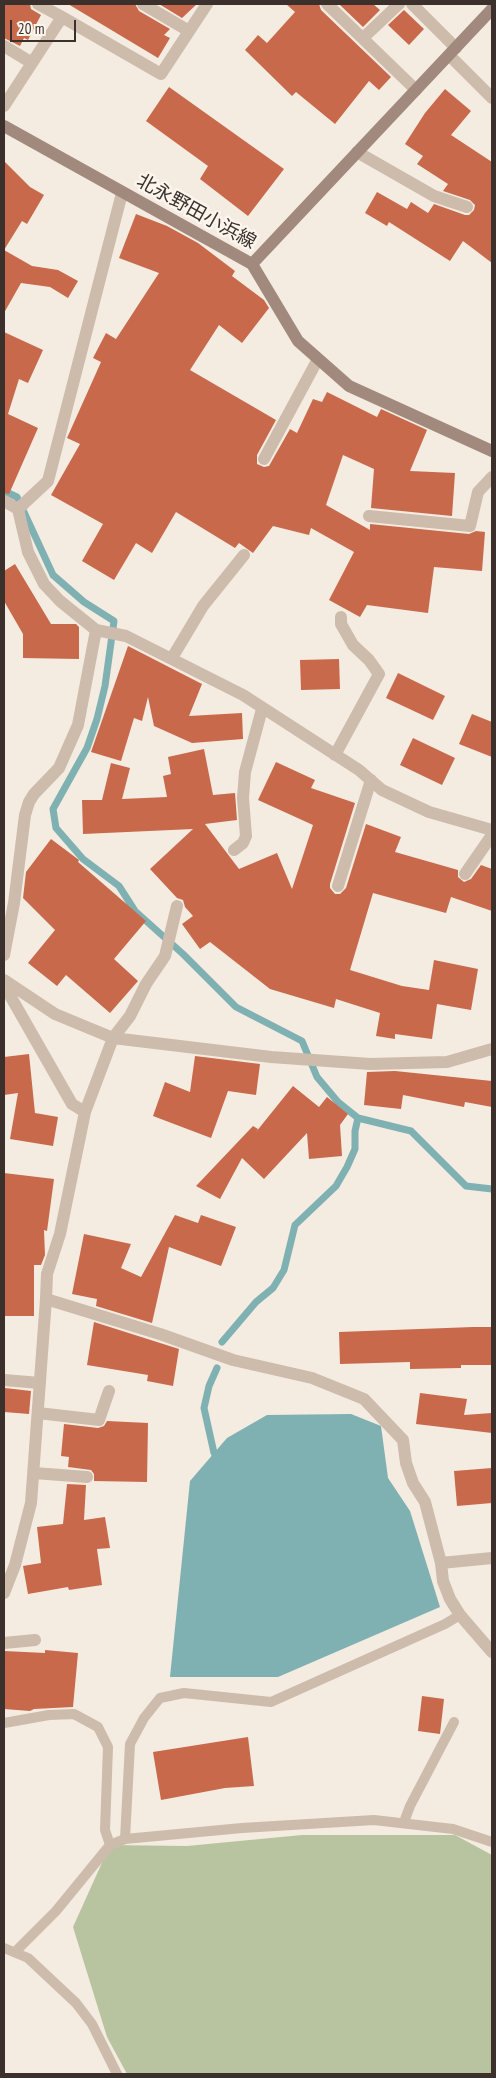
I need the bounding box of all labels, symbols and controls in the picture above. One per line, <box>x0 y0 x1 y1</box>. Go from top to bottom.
scale bar <box>12 10 79 42</box>
text: 20 m <box>18 19 44 38</box>
street label: 北永野田小浜線 <box>132 170 260 254</box>

